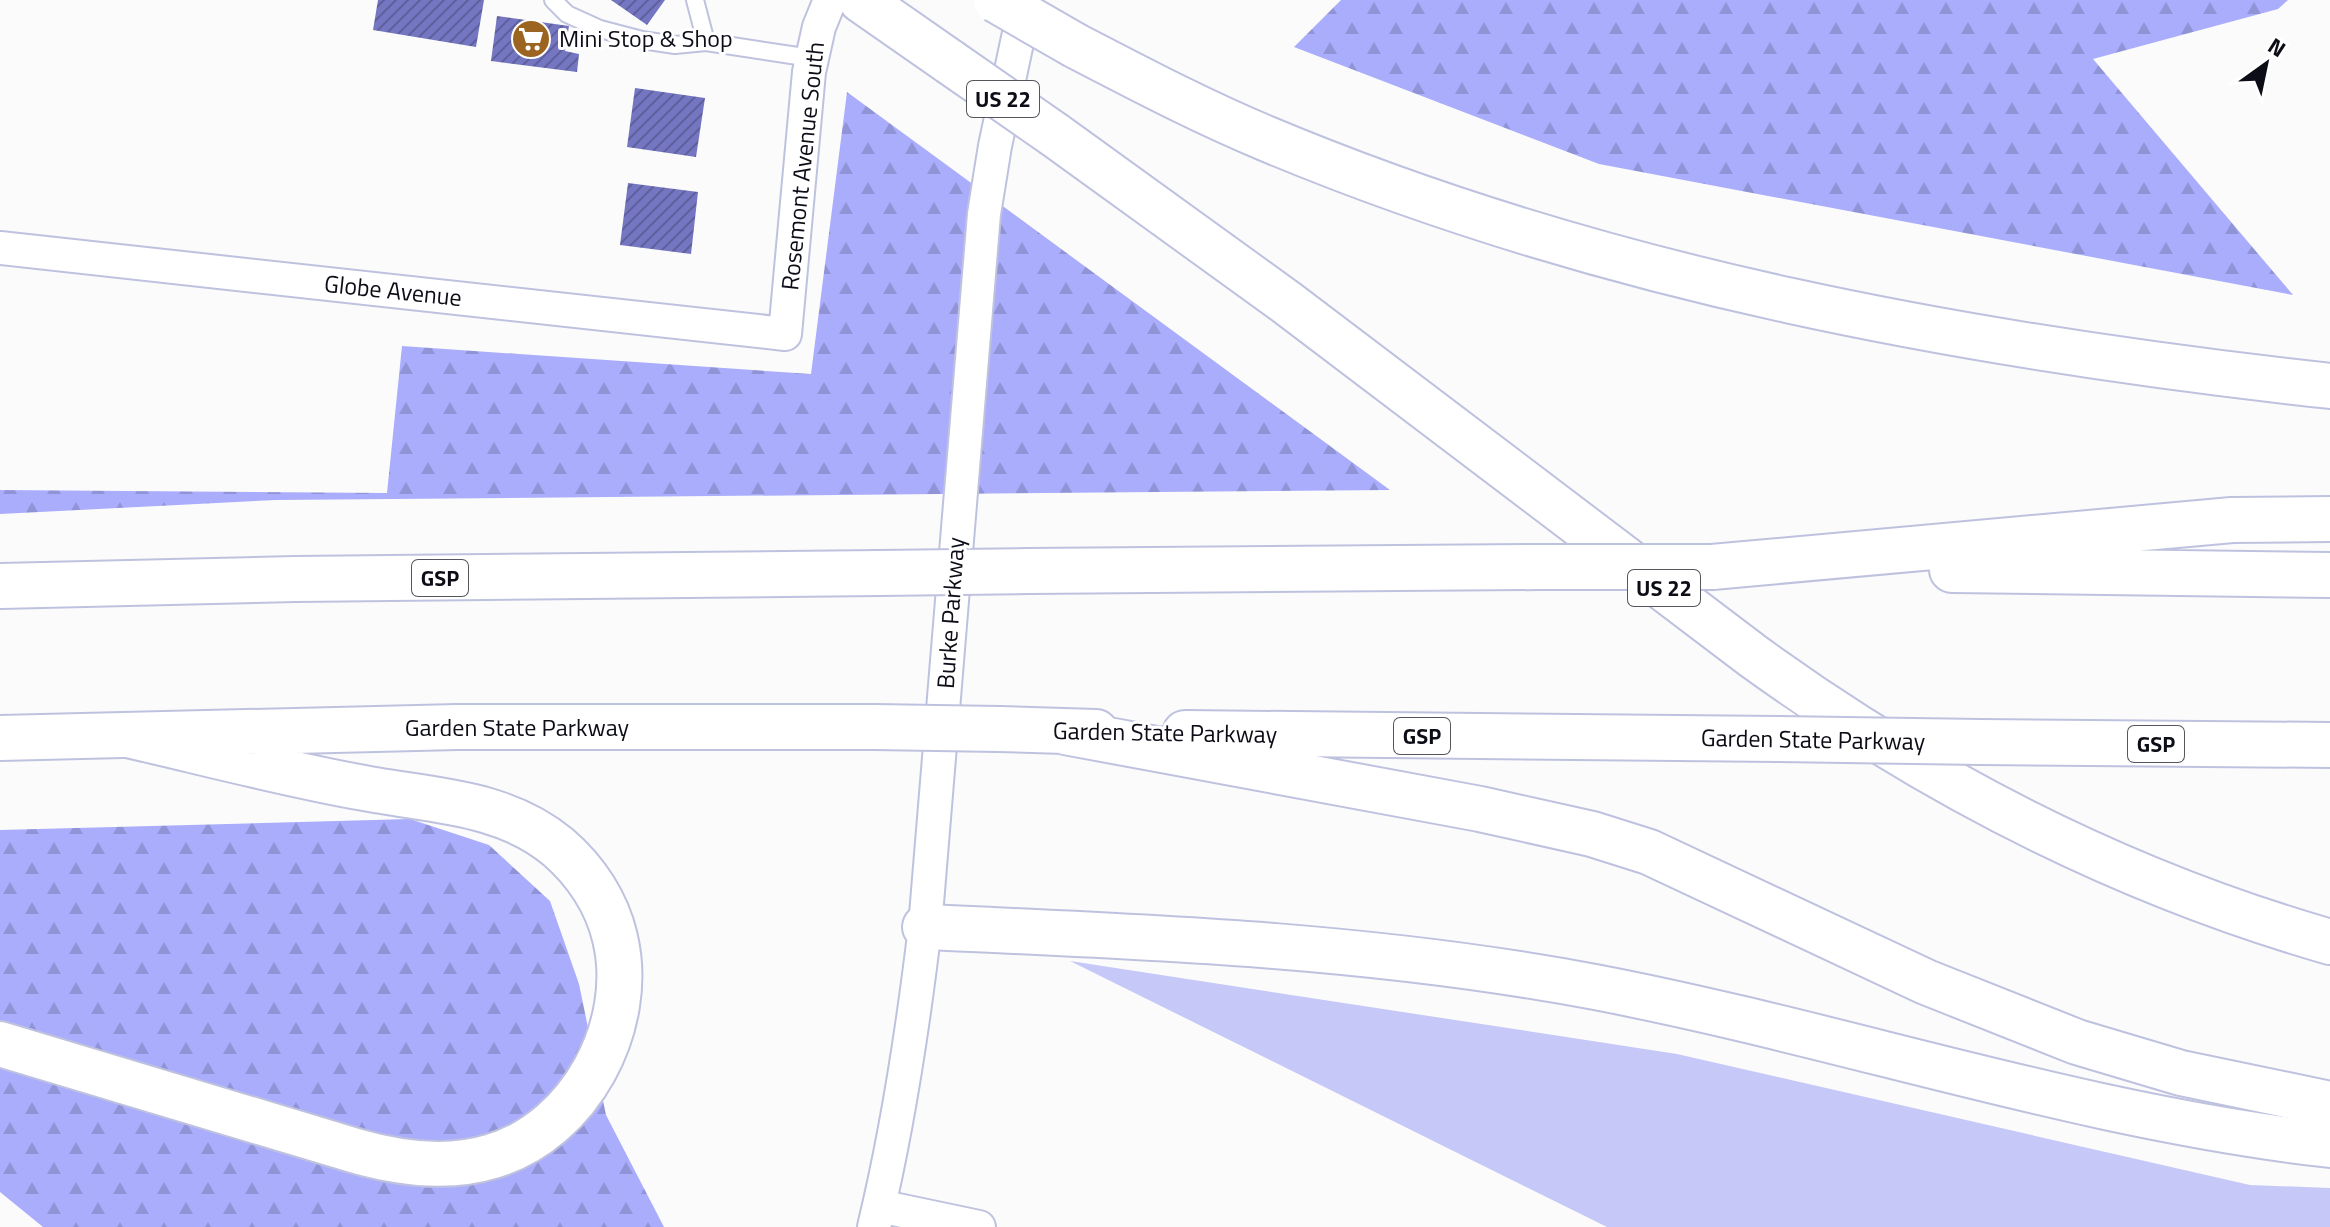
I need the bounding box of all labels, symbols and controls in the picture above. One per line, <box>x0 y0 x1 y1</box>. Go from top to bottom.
supermarket icon: Mini Stop & Shop <box>510 18 552 60</box>
place label: Mini Stop & Shop <box>559 20 733 56</box>
north arrow <box>2226 24 2306 104</box>
text: N <box>2261 29 2293 66</box>
street label: Rosemont Avenue South <box>771 40 833 292</box>
road number: US 22 <box>967 81 1039 117</box>
street label: Globe Avenue <box>323 265 464 315</box>
street label: Burke Parkway <box>927 535 973 690</box>
road number: GSP <box>412 560 468 596</box>
road number: US 22 <box>1628 570 1700 606</box>
street label: Garden State Parkway <box>405 709 630 745</box>
street label: Garden State Parkway <box>1052 712 1278 752</box>
road number: GSP <box>1394 718 1450 754</box>
street label: Garden State Parkway <box>1700 719 1926 759</box>
road number: GSP <box>2128 726 2184 762</box>

